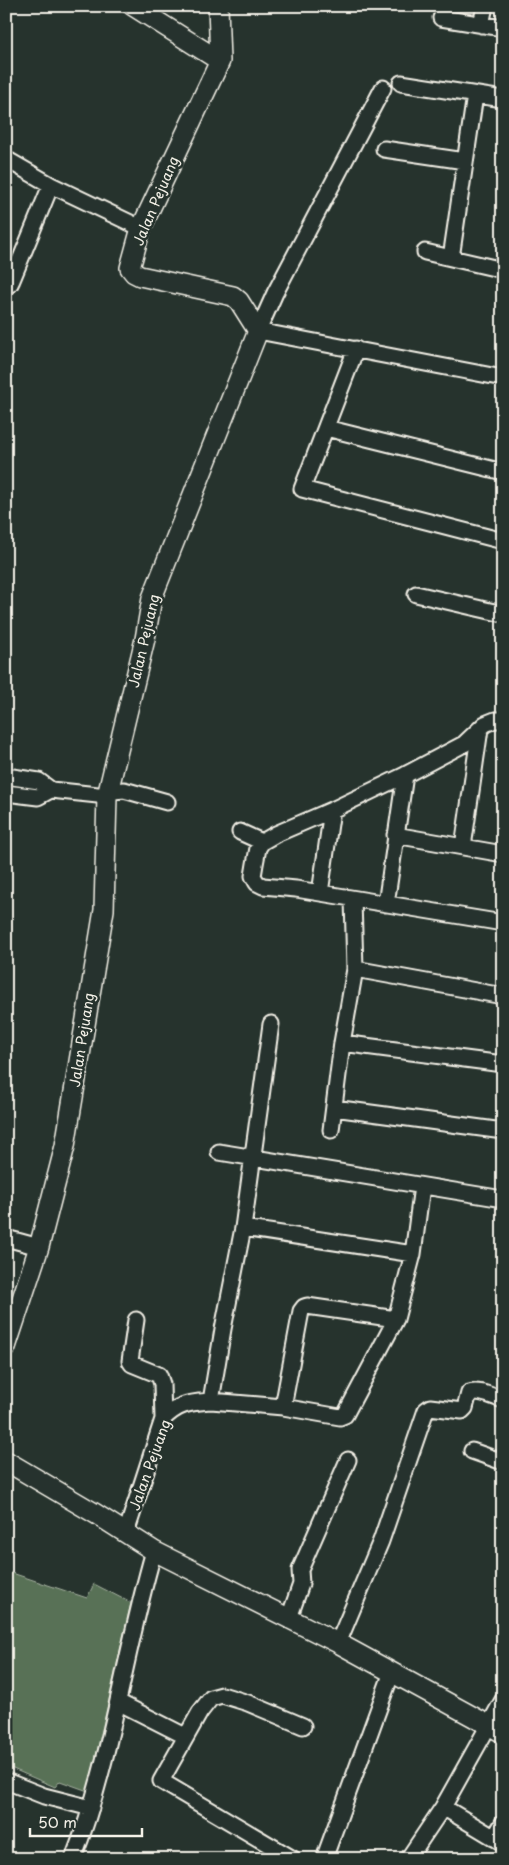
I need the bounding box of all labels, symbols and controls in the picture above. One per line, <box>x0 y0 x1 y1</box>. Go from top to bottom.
street label: Jalan Pejuang <box>127 153 184 249</box>
street label: Jalan Pejuang <box>123 592 164 690</box>
street label: Jalan Pejuang <box>64 991 99 1089</box>
street label: Jalan Pejuang <box>123 1417 176 1513</box>
scale bar <box>30 1805 142 1837</box>
text: 50 m <box>38 1810 77 1833</box>

